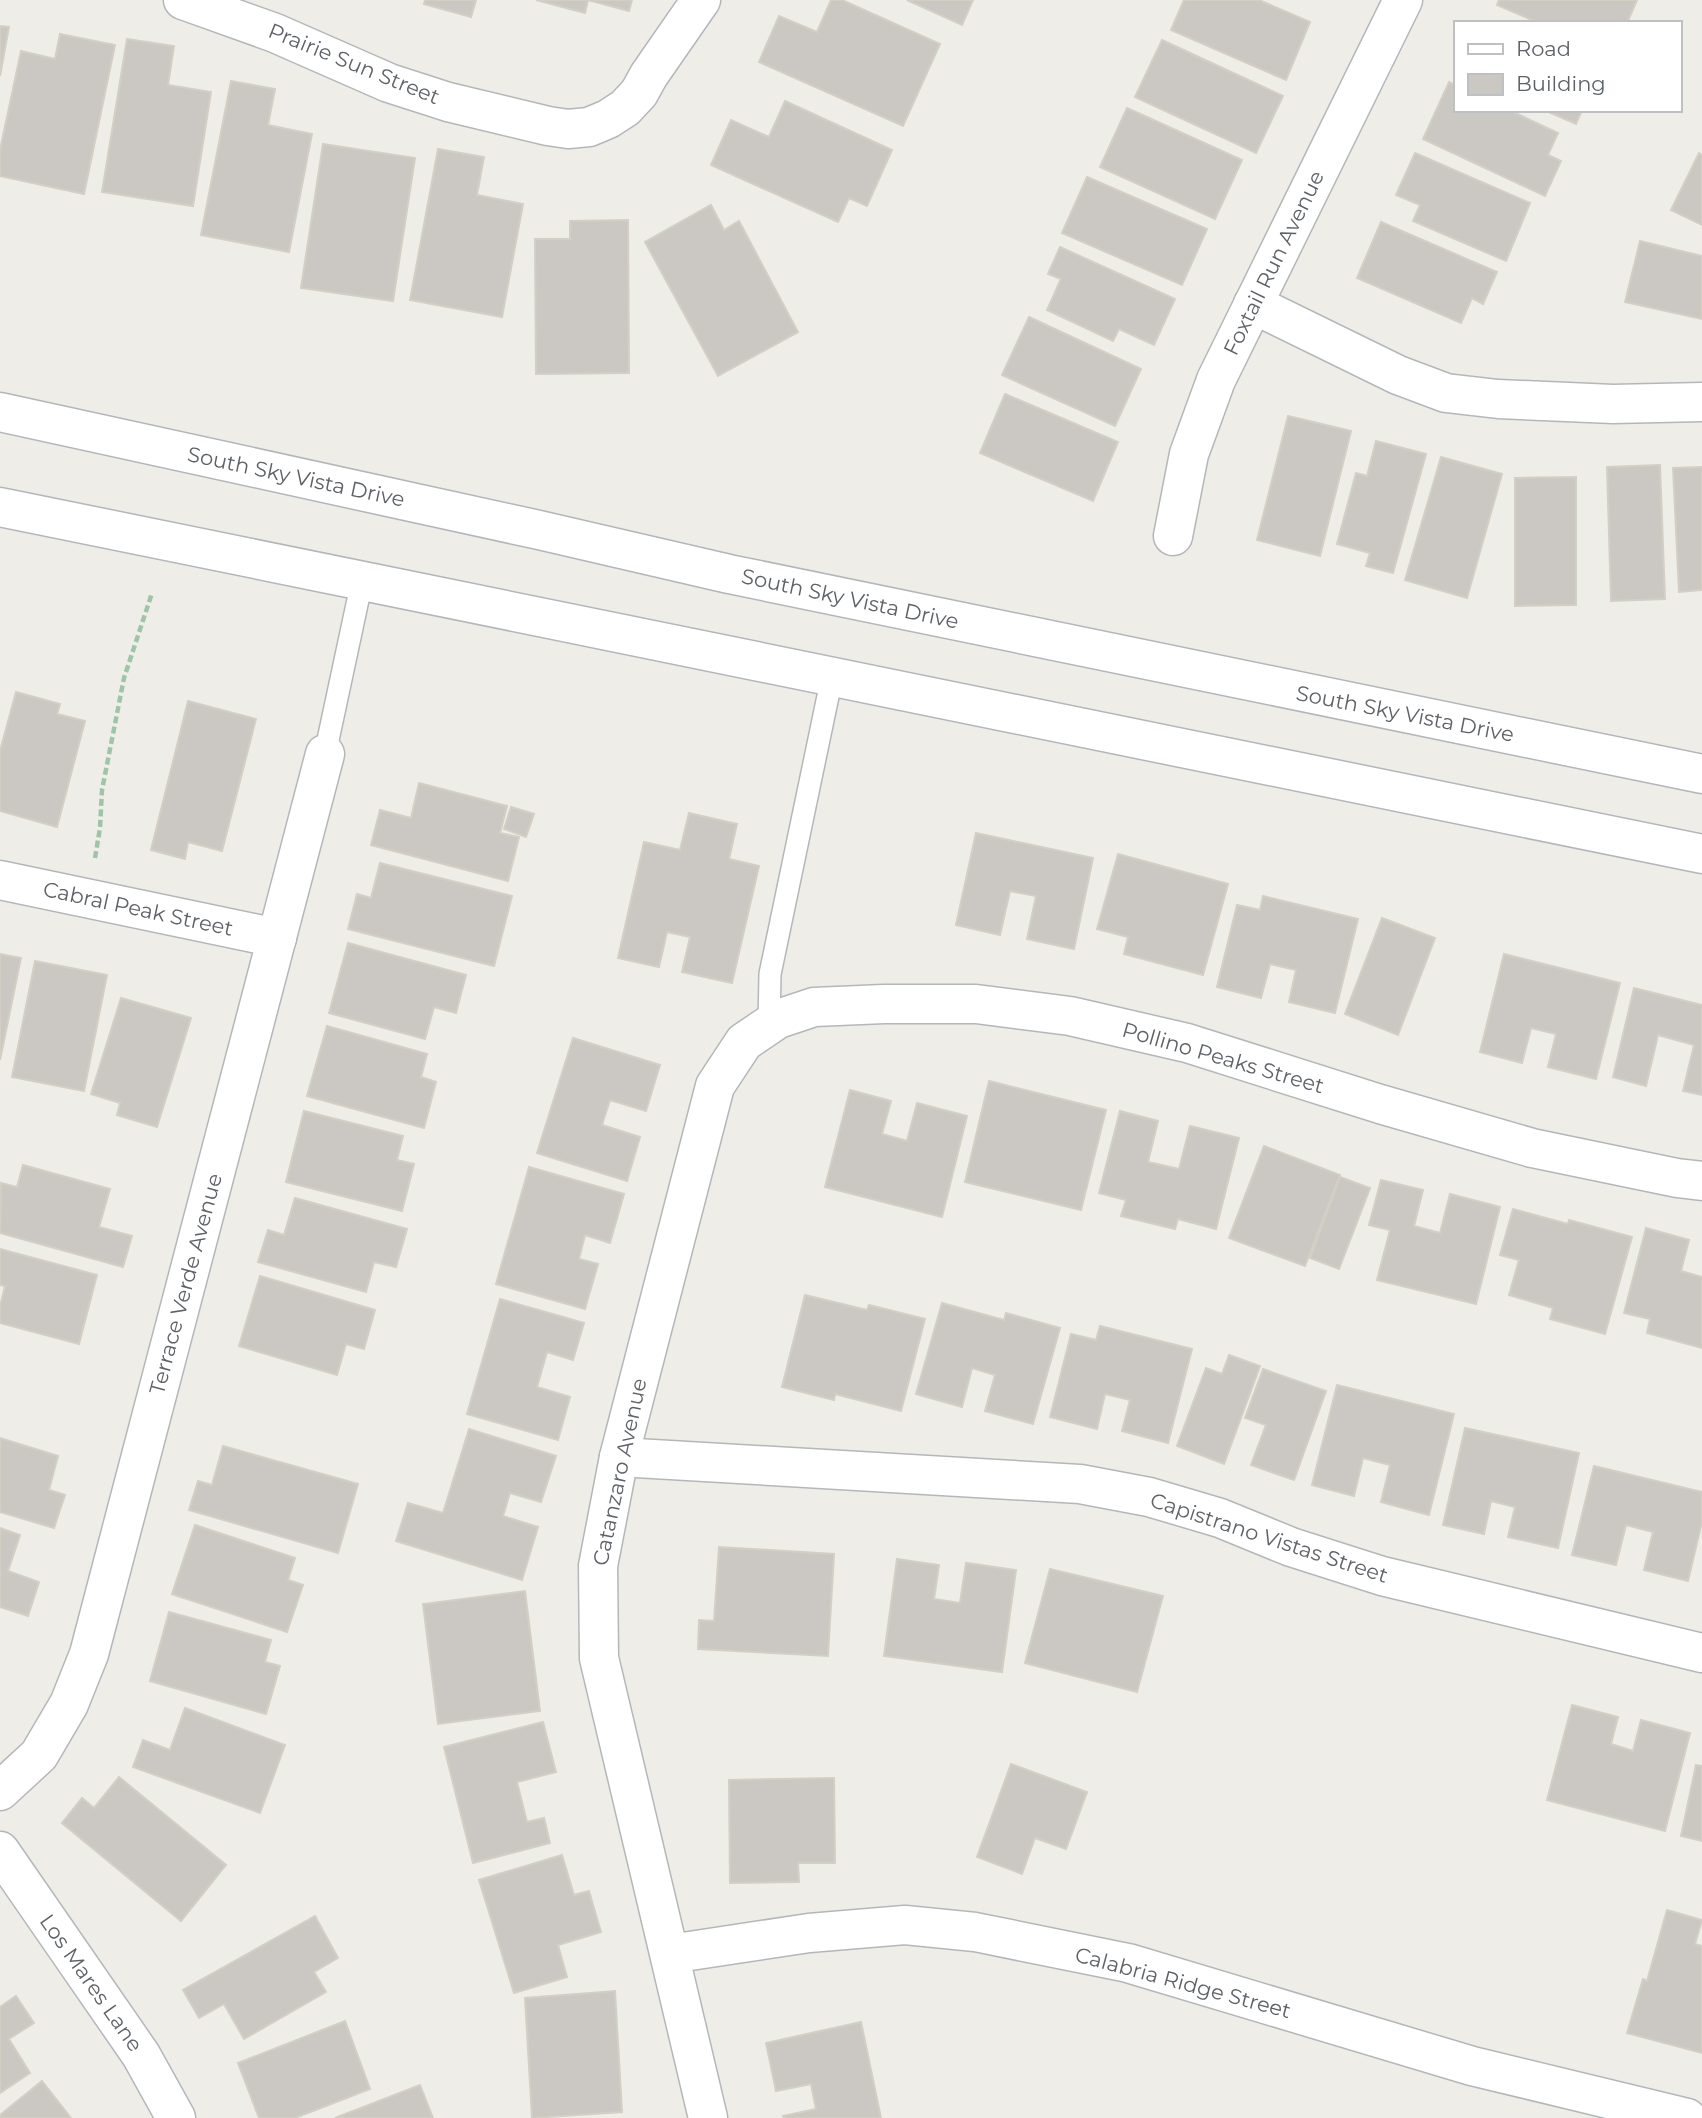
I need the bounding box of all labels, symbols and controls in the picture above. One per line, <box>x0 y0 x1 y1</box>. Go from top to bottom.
street label: Prairie Sun Street <box>265 18 443 109</box>
legend <box>1454 21 1681 112</box>
text: Road <box>1516 36 1571 61</box>
text: Building <box>1516 71 1606 96</box>
street label: Foxtail Run Avenue <box>1218 166 1329 359</box>
street label: South Sky Vista Drive <box>185 441 407 512</box>
street label: South Sky Vista Drive <box>739 563 961 634</box>
street label: South Sky Vista Drive <box>1294 680 1516 747</box>
street label: Cabral Peak Street <box>41 876 235 941</box>
street label: Pollino Peaks Street <box>1119 1017 1327 1098</box>
street label: Terrace Verde Avenue <box>144 1171 227 1397</box>
street label: Catanzaro Avenue <box>587 1376 652 1568</box>
street label: Capistrano Vistas Street <box>1147 1487 1391 1588</box>
street label: Los Mares Lane <box>35 1909 148 2056</box>
street label: Calabria Ridge Street <box>1073 1942 1294 2023</box>

